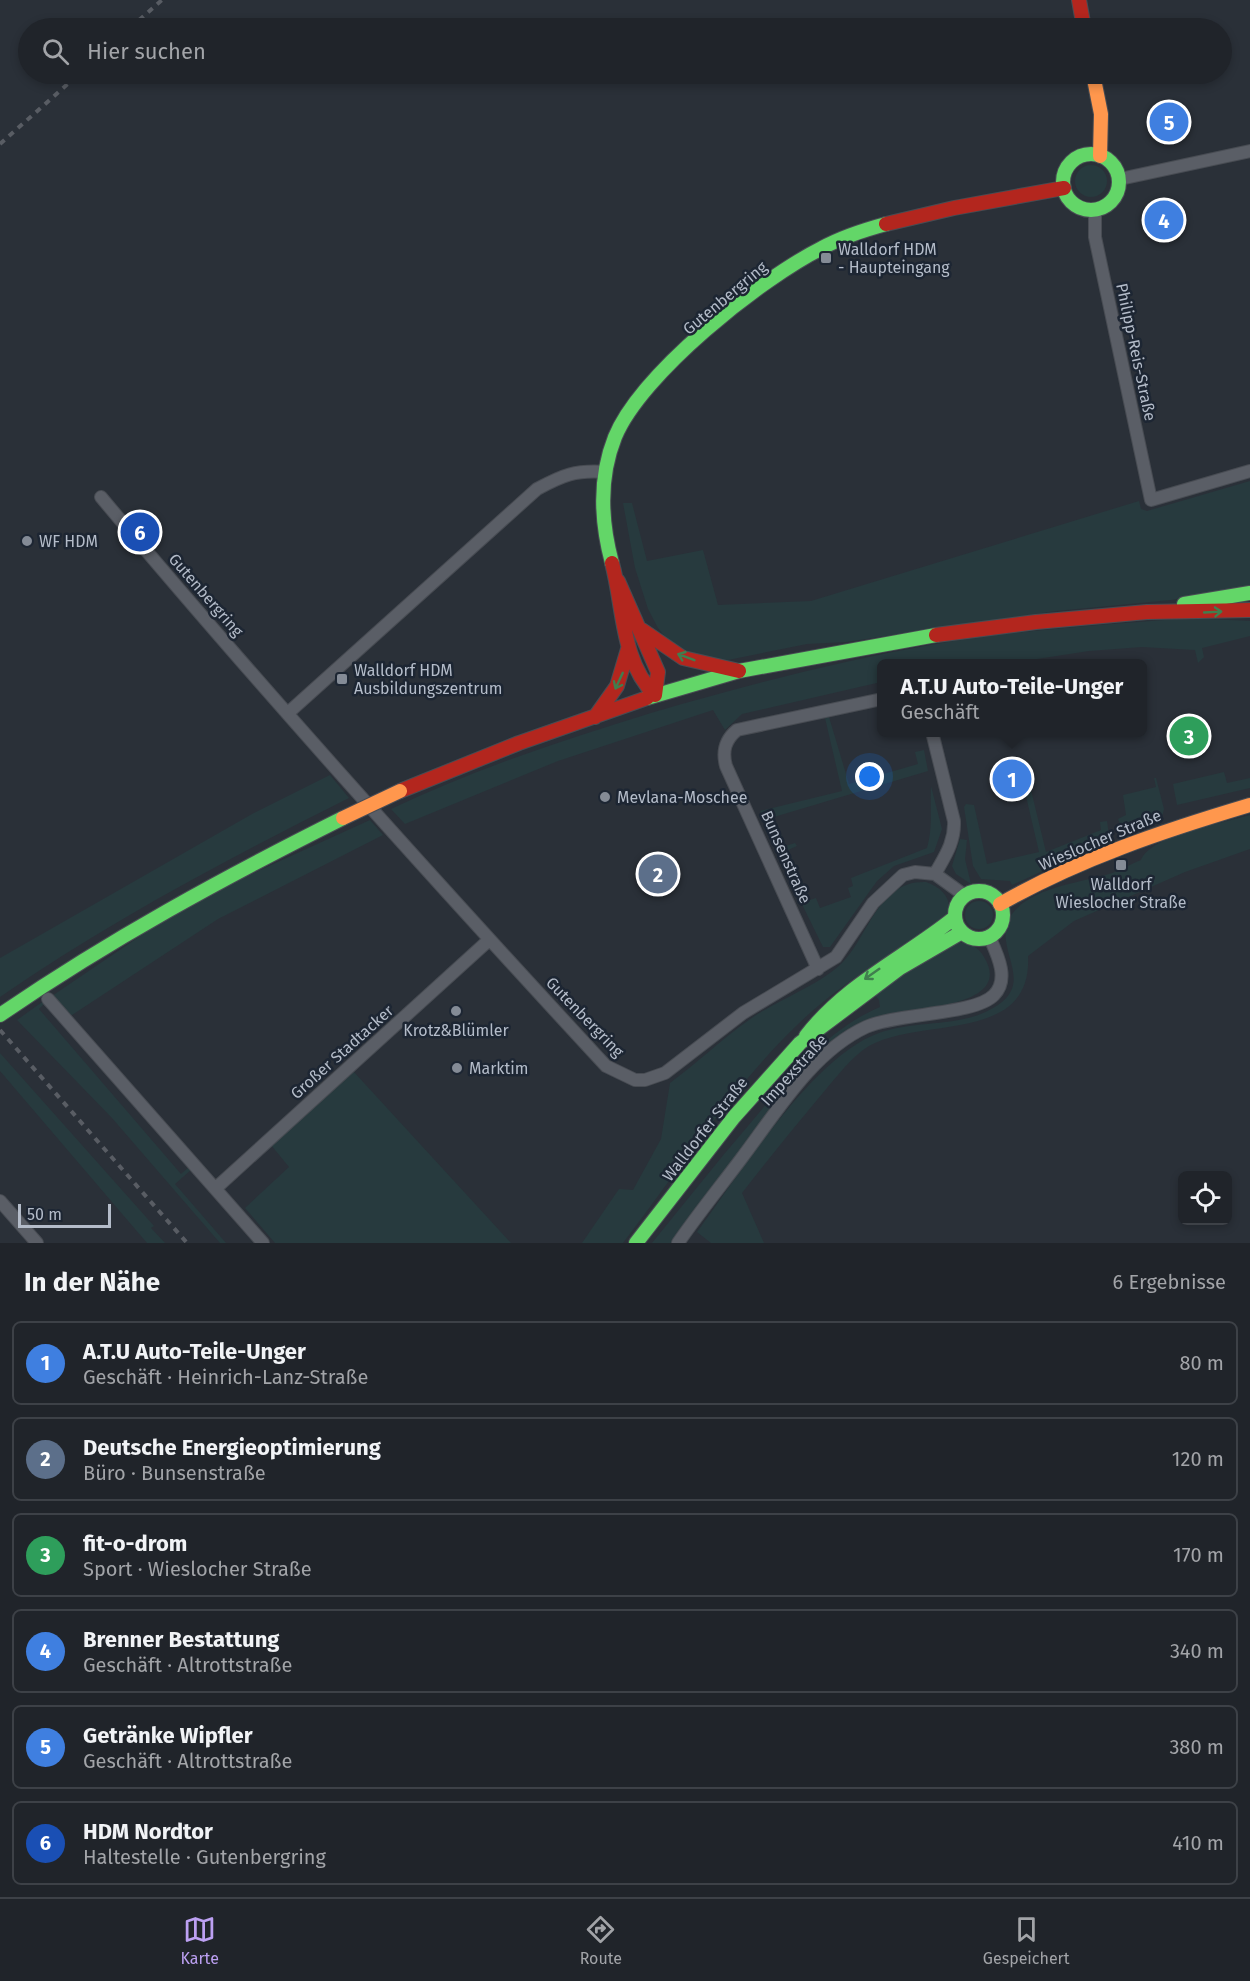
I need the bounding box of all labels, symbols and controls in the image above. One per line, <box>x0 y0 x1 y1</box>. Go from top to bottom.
search box <box>18 18 1232 84</box>
icon: search <box>39 35 72 68</box>
text: Hier suchen <box>87 38 206 65</box>
pin: 5 <box>1150 100 1188 144</box>
pin: 4 <box>1144 198 1184 242</box>
place label: Walldorf HDM - Haupteingang <box>838 240 950 277</box>
marker: Walldorf HDM - Haupteingang <box>819 251 833 265</box>
street label: Gutenbergring <box>679 257 771 339</box>
street label: Philipp-Reis-Straße <box>1112 281 1160 423</box>
pin: 6 <box>120 510 160 554</box>
place label: WF HDM <box>39 532 98 551</box>
marker: WF HDM <box>20 534 34 548</box>
street label: Gutenbergring <box>165 550 248 641</box>
one-way arrow <box>1202 607 1222 618</box>
one-way arrow <box>677 651 696 662</box>
popup <box>877 659 1147 737</box>
place label: Walldorf HDM Ausbildungszentrum <box>354 661 502 698</box>
marker: Walldorf HDM Ausbildungszentrum <box>335 672 349 686</box>
one-way arrow <box>613 672 624 690</box>
text: A.T.U Auto-Teile-Unger <box>901 673 1123 700</box>
text: Geschäft <box>901 700 980 724</box>
pin: 3 <box>1170 714 1208 758</box>
pin: 1 <box>992 756 1032 802</box>
your location <box>855 762 884 791</box>
place label: Mevlana-Moschee <box>617 788 747 807</box>
marker: Mevlana-Moschee <box>598 790 612 804</box>
street label: Wieslocher Straße <box>1036 806 1164 874</box>
street label: Bunsenstraße <box>757 808 815 906</box>
pin: 2 <box>638 852 678 896</box>
marker: Walldorf Wieslocher Straße <box>1114 858 1128 872</box>
place label: Walldorf Wieslocher Straße <box>1055 875 1187 912</box>
one-way arrow <box>864 968 880 980</box>
street label: Gutenbergring <box>542 973 628 1061</box>
street label: Großer Stadtacker <box>287 1000 398 1103</box>
marker: Krotz&Blümler <box>449 1004 463 1018</box>
place label: Krotz&Blümler <box>403 1021 510 1040</box>
street label: Impexstraße <box>757 1030 831 1110</box>
place label: Marktim <box>469 1059 529 1078</box>
marker: Marktim <box>450 1061 464 1075</box>
street label: Walldorfer Straße <box>658 1073 752 1185</box>
map controls <box>1178 1171 1232 1225</box>
button: locate <box>1178 1171 1232 1225</box>
scale bar <box>18 1201 111 1228</box>
text: 50 m <box>27 1205 62 1224</box>
text: In der Nähe <box>24 1267 160 1298</box>
text: 6 Ergebnisse <box>1113 1270 1226 1294</box>
text: A.T.U Auto-Teile-Unger <box>83 1338 306 1365</box>
text: 1 <box>41 1351 50 1375</box>
text: 80 m <box>1179 1351 1224 1375</box>
text: Geschäft · Heinrich-Lanz-Straße <box>83 1365 368 1389</box>
text: Deutsche Energieoptimierung <box>83 1434 381 1461</box>
text: 2 <box>40 1447 51 1471</box>
text: 120 m <box>1172 1447 1224 1471</box>
text: Büro · Bunsenstraße <box>83 1461 266 1485</box>
text: fit-o-drom <box>83 1530 187 1557</box>
text: 3 <box>40 1543 51 1567</box>
text: 170 m <box>1173 1543 1224 1567</box>
text: Sport · Wieslocher Straße <box>83 1557 312 1581</box>
text: Brenner Bestattung <box>83 1626 279 1653</box>
text: 4 <box>40 1639 51 1663</box>
text: 340 m <box>1170 1639 1224 1663</box>
text: Geschäft · Altrottstraße <box>83 1653 292 1677</box>
text: Getränke Wipfler <box>83 1722 253 1749</box>
text: 5 <box>40 1735 51 1759</box>
text: 380 m <box>1169 1735 1224 1759</box>
text: Geschäft · Altrottstraße <box>83 1749 292 1773</box>
text: HDM Nordtor <box>83 1818 213 1845</box>
text: 6 <box>40 1831 51 1855</box>
text: 410 m <box>1172 1831 1224 1855</box>
text: Haltestelle · Gutenbergring <box>83 1845 326 1869</box>
tab: Karte <box>180 1913 219 1968</box>
tab: Route <box>580 1913 622 1968</box>
tab: Gespeichert <box>983 1913 1070 1968</box>

